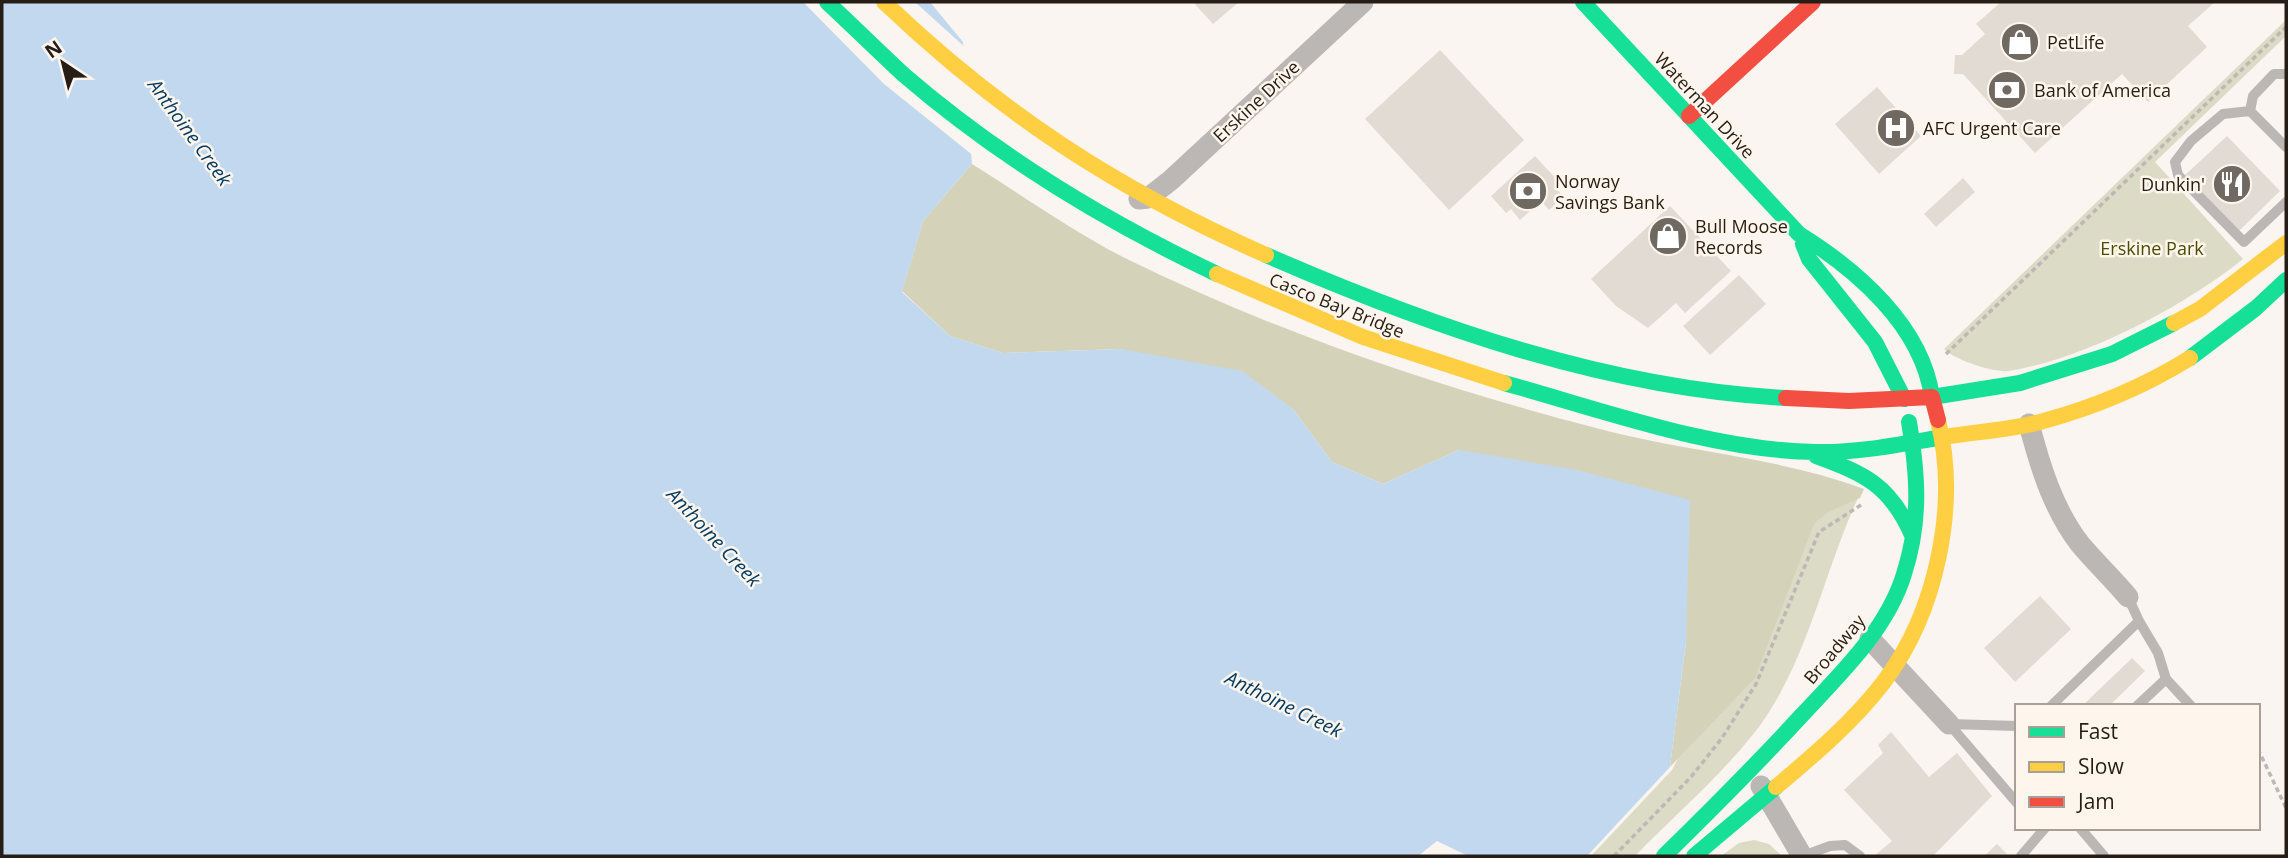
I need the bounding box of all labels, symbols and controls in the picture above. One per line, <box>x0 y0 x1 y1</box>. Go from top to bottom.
shop icon: PetLife <box>1999 21 2041 63</box>
north arrow <box>28 28 98 98</box>
place label: PetLife <box>2047 30 2104 54</box>
text: N <box>39 34 67 64</box>
street label: Waterman Drive <box>1650 47 1760 163</box>
street label: Erskine Drive <box>1208 55 1304 147</box>
bank icon: Bank of America <box>1986 69 2028 111</box>
water label: Anthoine Creek <box>141 72 238 191</box>
place label: Bank of America <box>2034 78 2171 102</box>
hospital icon: AFC Urgent Care <box>1875 107 1917 149</box>
place label: AFC Urgent Care <box>1923 116 2061 140</box>
restaurant icon: Dunkin' <box>2211 163 2253 205</box>
place label: Norway Savings Bank <box>1555 169 1665 214</box>
bank icon: Norway Savings Bank <box>1507 170 1549 212</box>
place label: Dunkin' <box>2141 172 2205 196</box>
place label: Bull Moose Records <box>1695 214 1788 259</box>
shop icon: Bull Moose Records <box>1647 215 1689 257</box>
park label: Erskine Park <box>2100 236 2204 260</box>
street label: Casco Bay Bridge <box>1266 267 1408 343</box>
water label: Anthoine Creek <box>660 480 767 593</box>
street label: Broadway <box>1798 608 1871 689</box>
water label: Anthoine Creek <box>1220 664 1347 744</box>
legend <box>2015 704 2260 830</box>
text: Fast <box>2078 717 2118 745</box>
text: Slow <box>2078 752 2124 780</box>
text: Jam <box>2076 787 2115 815</box>

